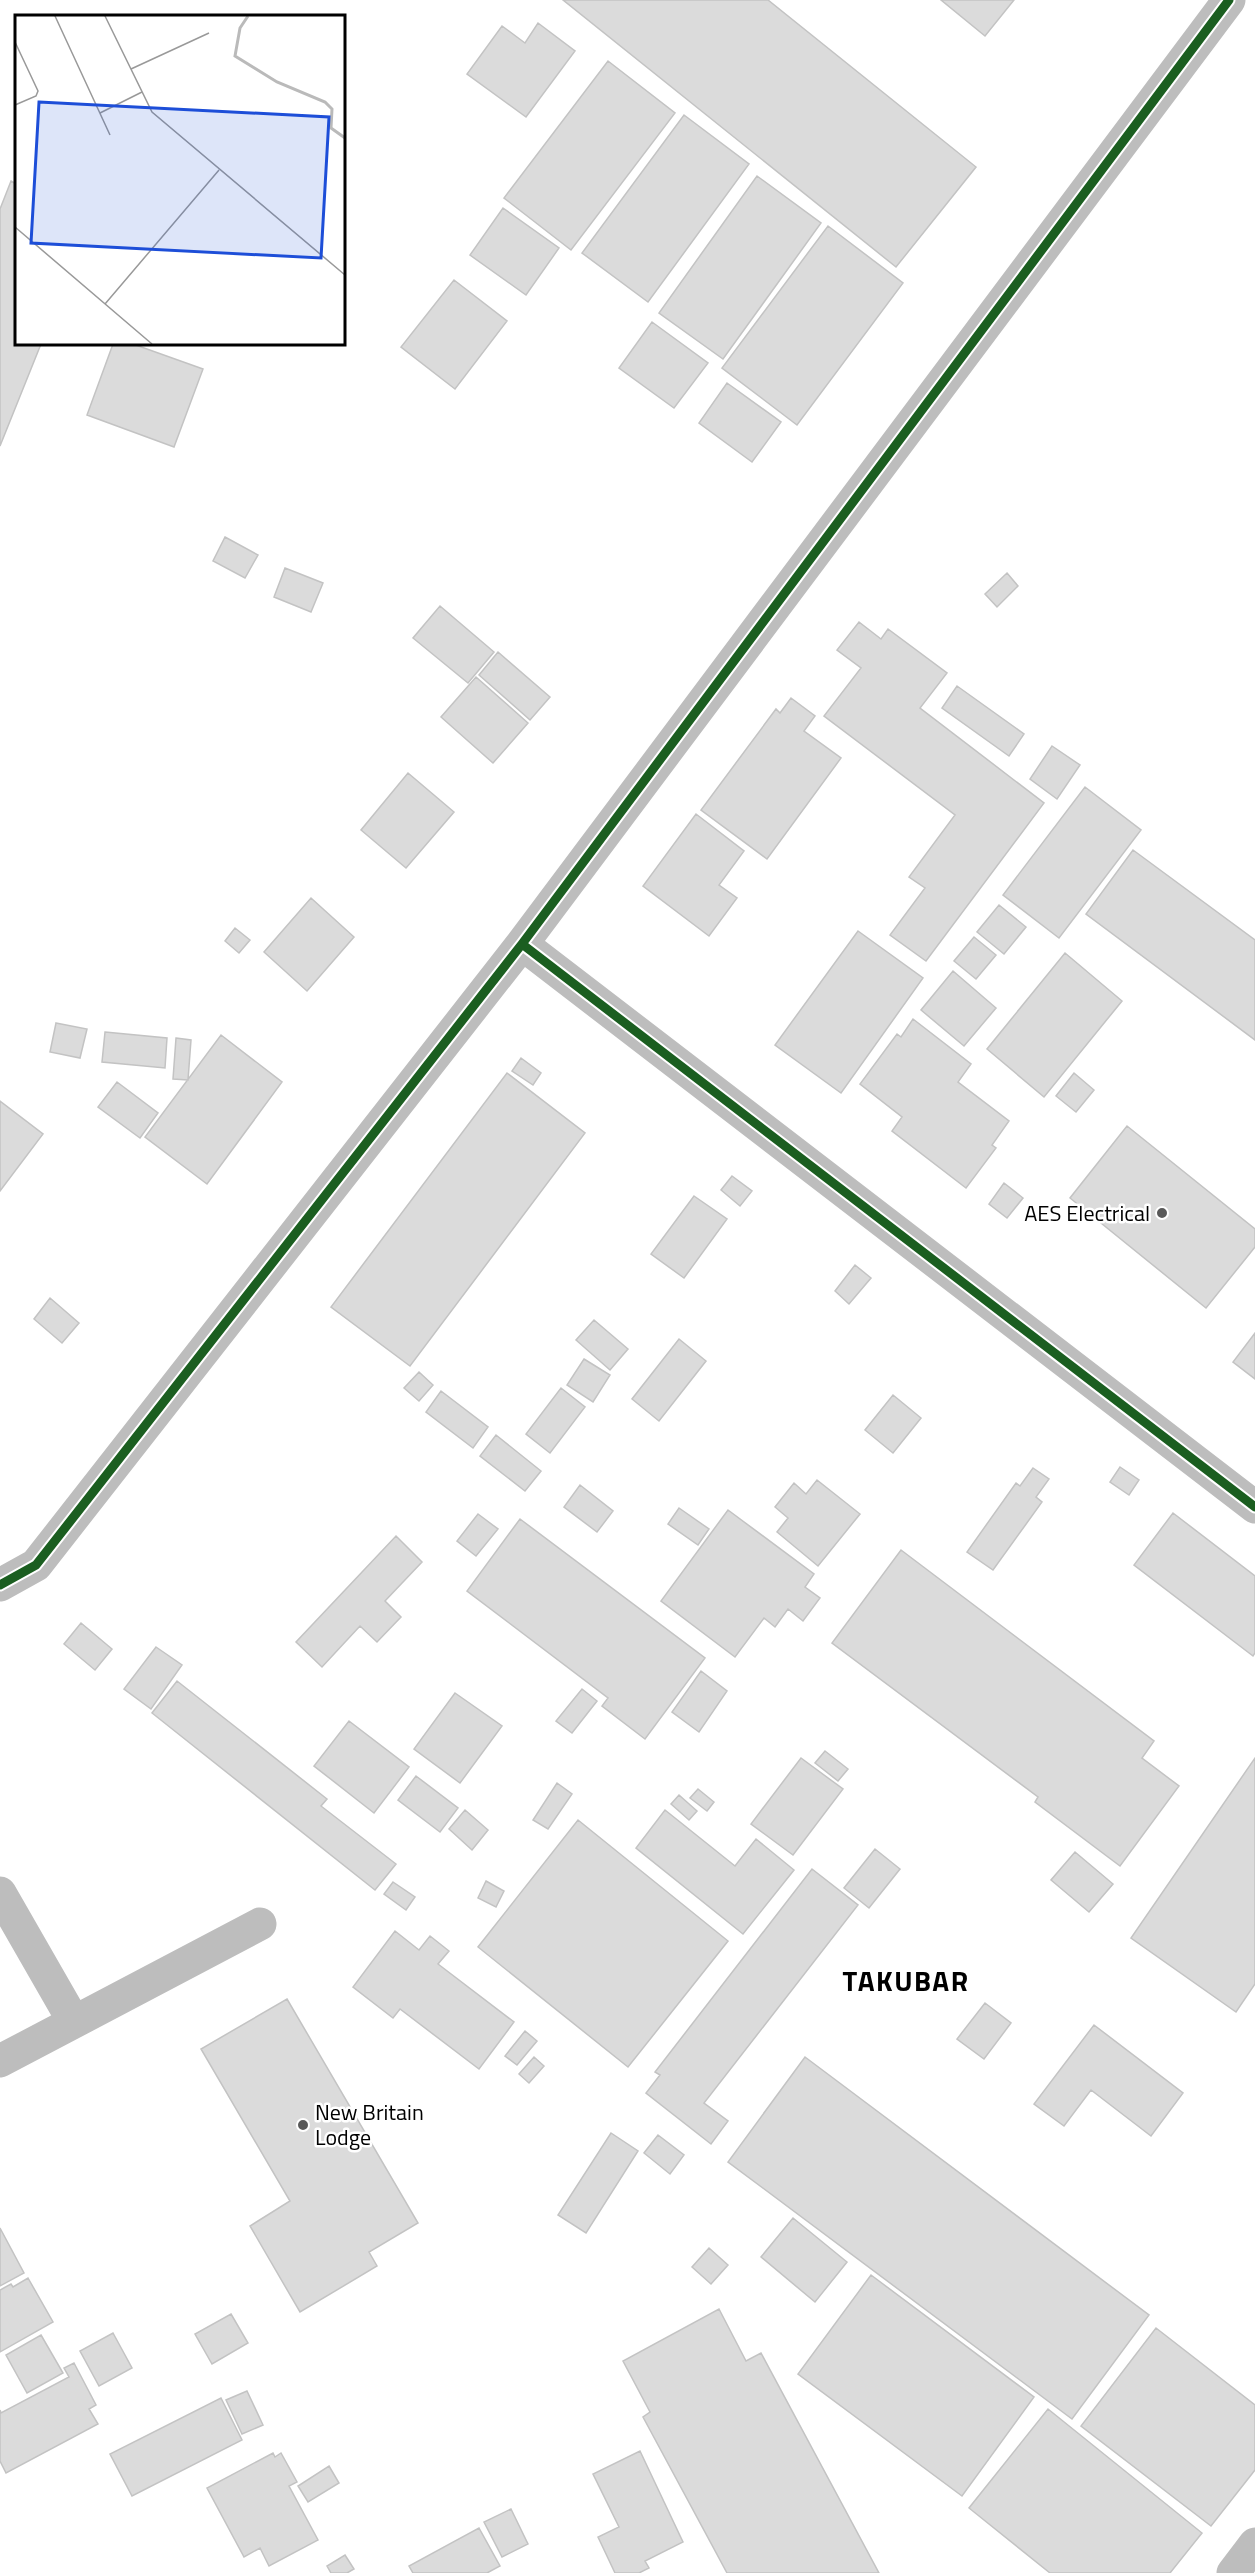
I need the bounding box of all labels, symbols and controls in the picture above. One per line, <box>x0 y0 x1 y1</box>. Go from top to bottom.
inset map <box>15 15 345 345</box>
place label: AES Electrical <box>1024 1196 1150 1230</box>
marker: AES Electrical <box>1155 1206 1169 1220</box>
district label: TAKUBAR <box>842 1959 970 2002</box>
place label: New Britain Lodge <box>315 2095 424 2154</box>
marker: New Britain Lodge <box>296 2118 310 2132</box>

